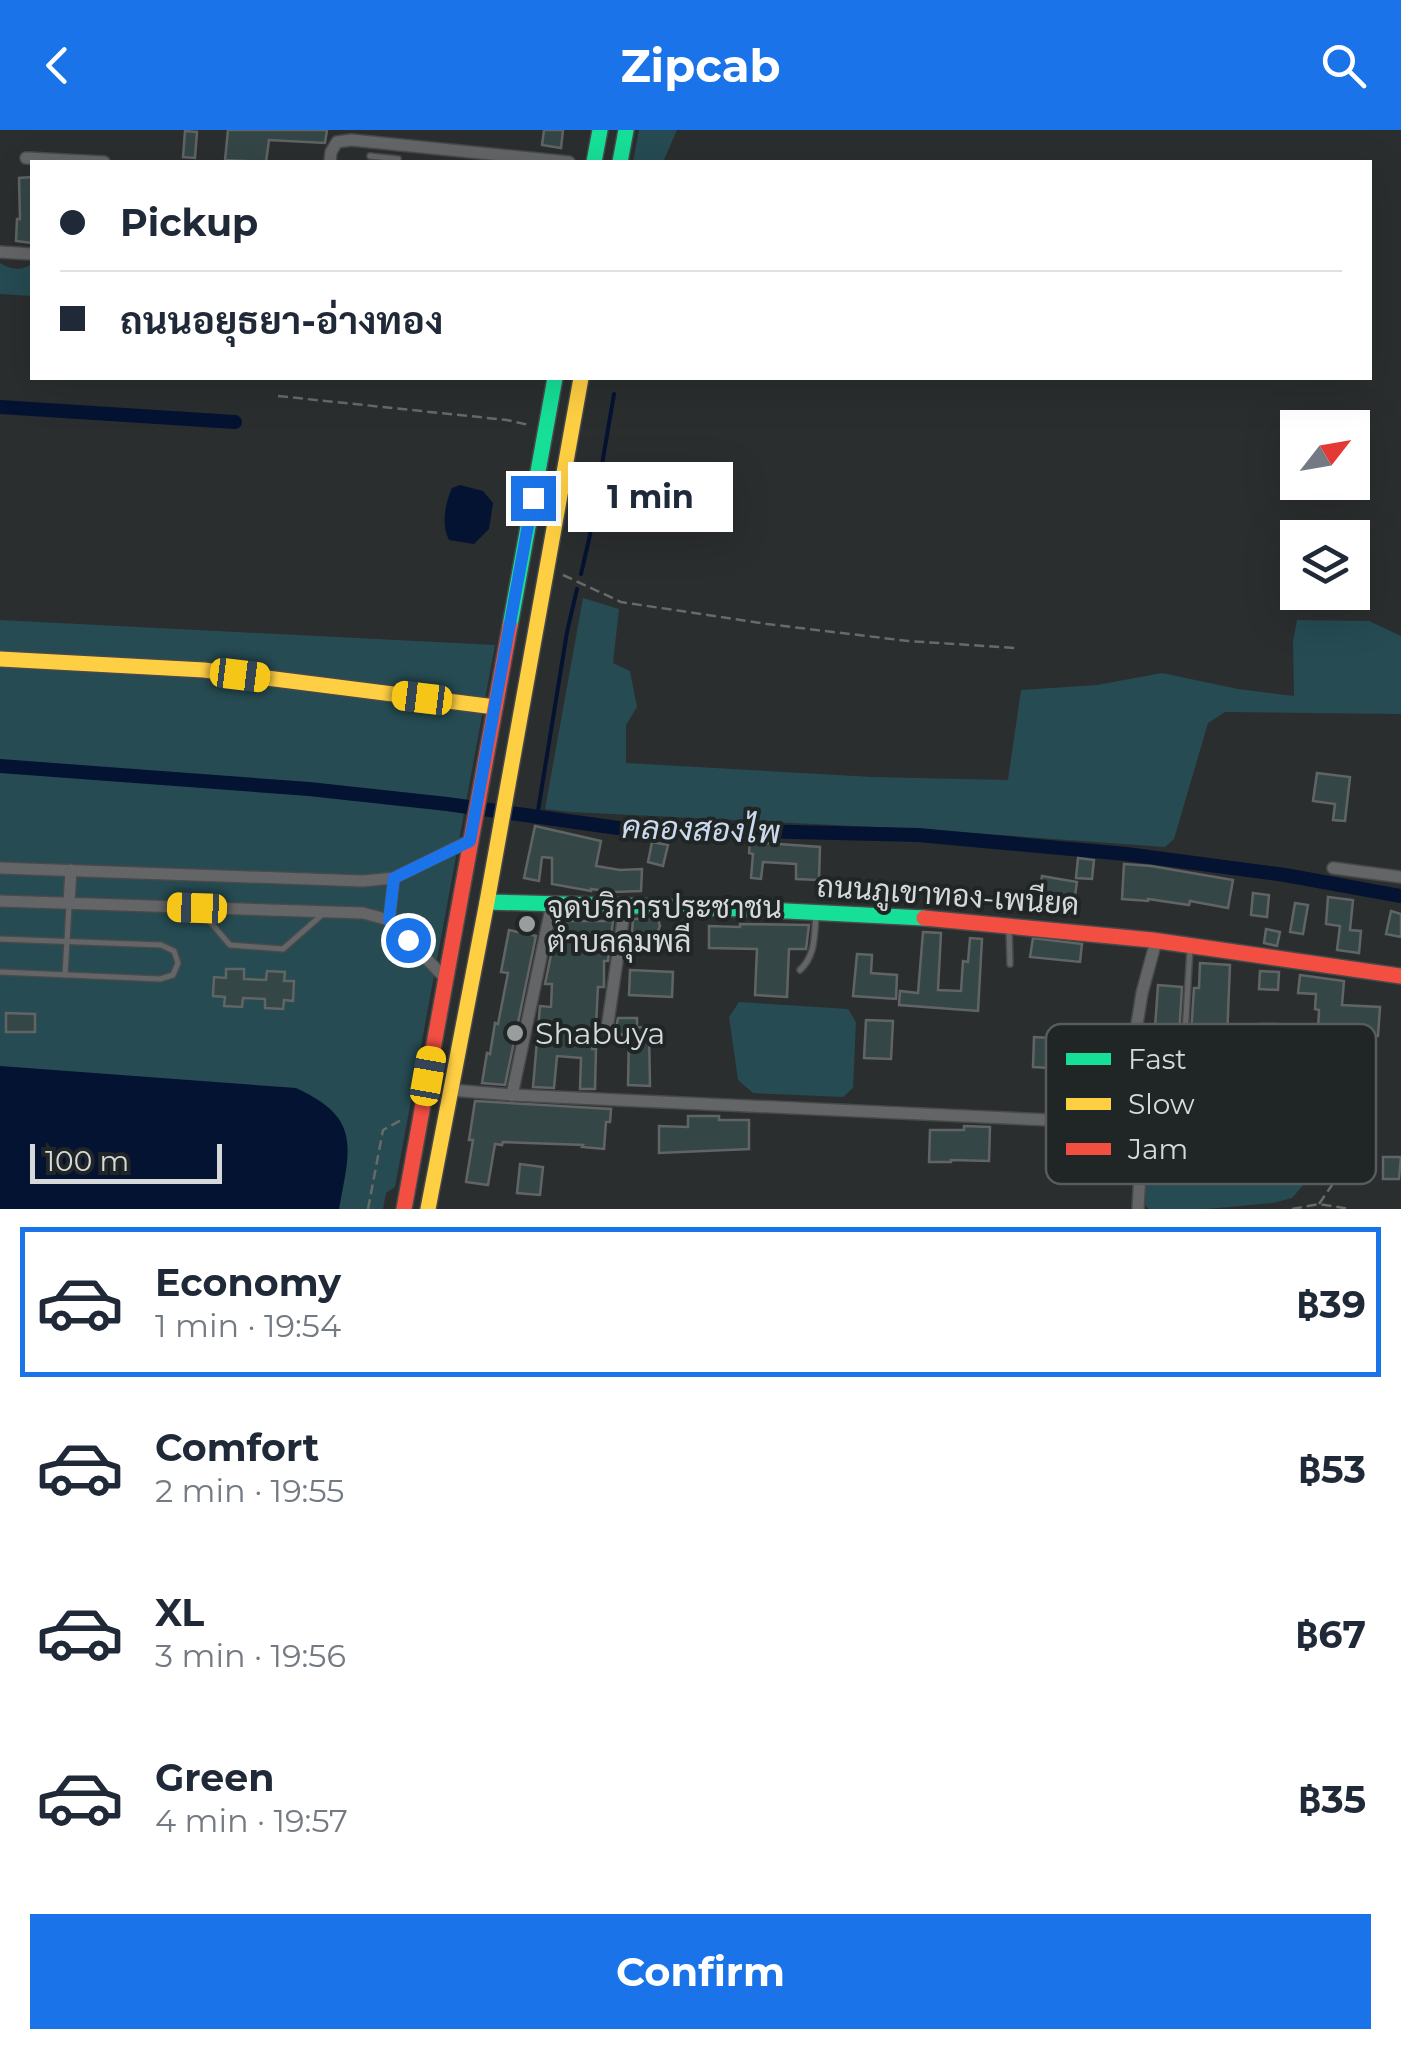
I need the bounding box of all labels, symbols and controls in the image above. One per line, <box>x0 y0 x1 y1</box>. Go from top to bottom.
icon: back <box>30 38 85 93</box>
text: Zipcab <box>620 38 781 93</box>
icon: search <box>1316 38 1371 93</box>
text: Pickup <box>120 199 258 246</box>
text: ถนนอยุธยา-อ่างทอง <box>120 297 443 344</box>
north arrow <box>1280 410 1370 500</box>
map controls <box>1280 410 1370 610</box>
callout: 1 min <box>568 463 733 533</box>
route end <box>511 476 556 521</box>
text: 1 min <box>607 477 694 516</box>
button: layers <box>1280 520 1370 610</box>
car <box>208 656 272 694</box>
car <box>390 679 454 717</box>
water label: คลองสองไพ <box>621 806 781 851</box>
street label: ถนนภูเขาทอง-เพนียด <box>815 867 1081 925</box>
place label: จุดบริการประชาชน ตำบลลุมพลี <box>547 889 782 963</box>
car <box>166 892 228 924</box>
marker: จุดบริการประชาชน ตำบลลุมพลี <box>516 913 538 935</box>
route start <box>386 918 431 963</box>
place label: Shabuya <box>535 1015 665 1052</box>
marker: Shabuya <box>504 1022 526 1044</box>
legend <box>1046 1024 1376 1184</box>
text: Fast <box>1128 1042 1187 1076</box>
car <box>408 1044 448 1108</box>
text: Slow <box>1128 1087 1195 1121</box>
text: Jam <box>1127 1132 1188 1166</box>
scale bar <box>30 1139 222 1184</box>
text: 100 m <box>45 1144 129 1178</box>
icon: car <box>35 1257 125 1347</box>
text: Economy <box>155 1259 341 1306</box>
text: ฿39 <box>1296 1281 1366 1328</box>
text: 1 min · 19:54 <box>155 1306 341 1345</box>
icon: car <box>35 1422 125 1512</box>
text: Comfort <box>155 1424 319 1471</box>
text: ฿53 <box>1298 1446 1366 1493</box>
text: 2 min · 19:55 <box>155 1471 344 1510</box>
icon: car <box>35 1587 125 1677</box>
text: XL <box>155 1589 204 1636</box>
text: ฿67 <box>1295 1611 1366 1658</box>
text: 3 min · 19:56 <box>155 1636 346 1675</box>
icon: car <box>35 1752 125 1842</box>
text: Green <box>155 1754 275 1801</box>
text: ฿35 <box>1298 1776 1366 1823</box>
text: 4 min · 19:57 <box>155 1801 348 1840</box>
button: Confirm <box>30 1914 1371 2029</box>

